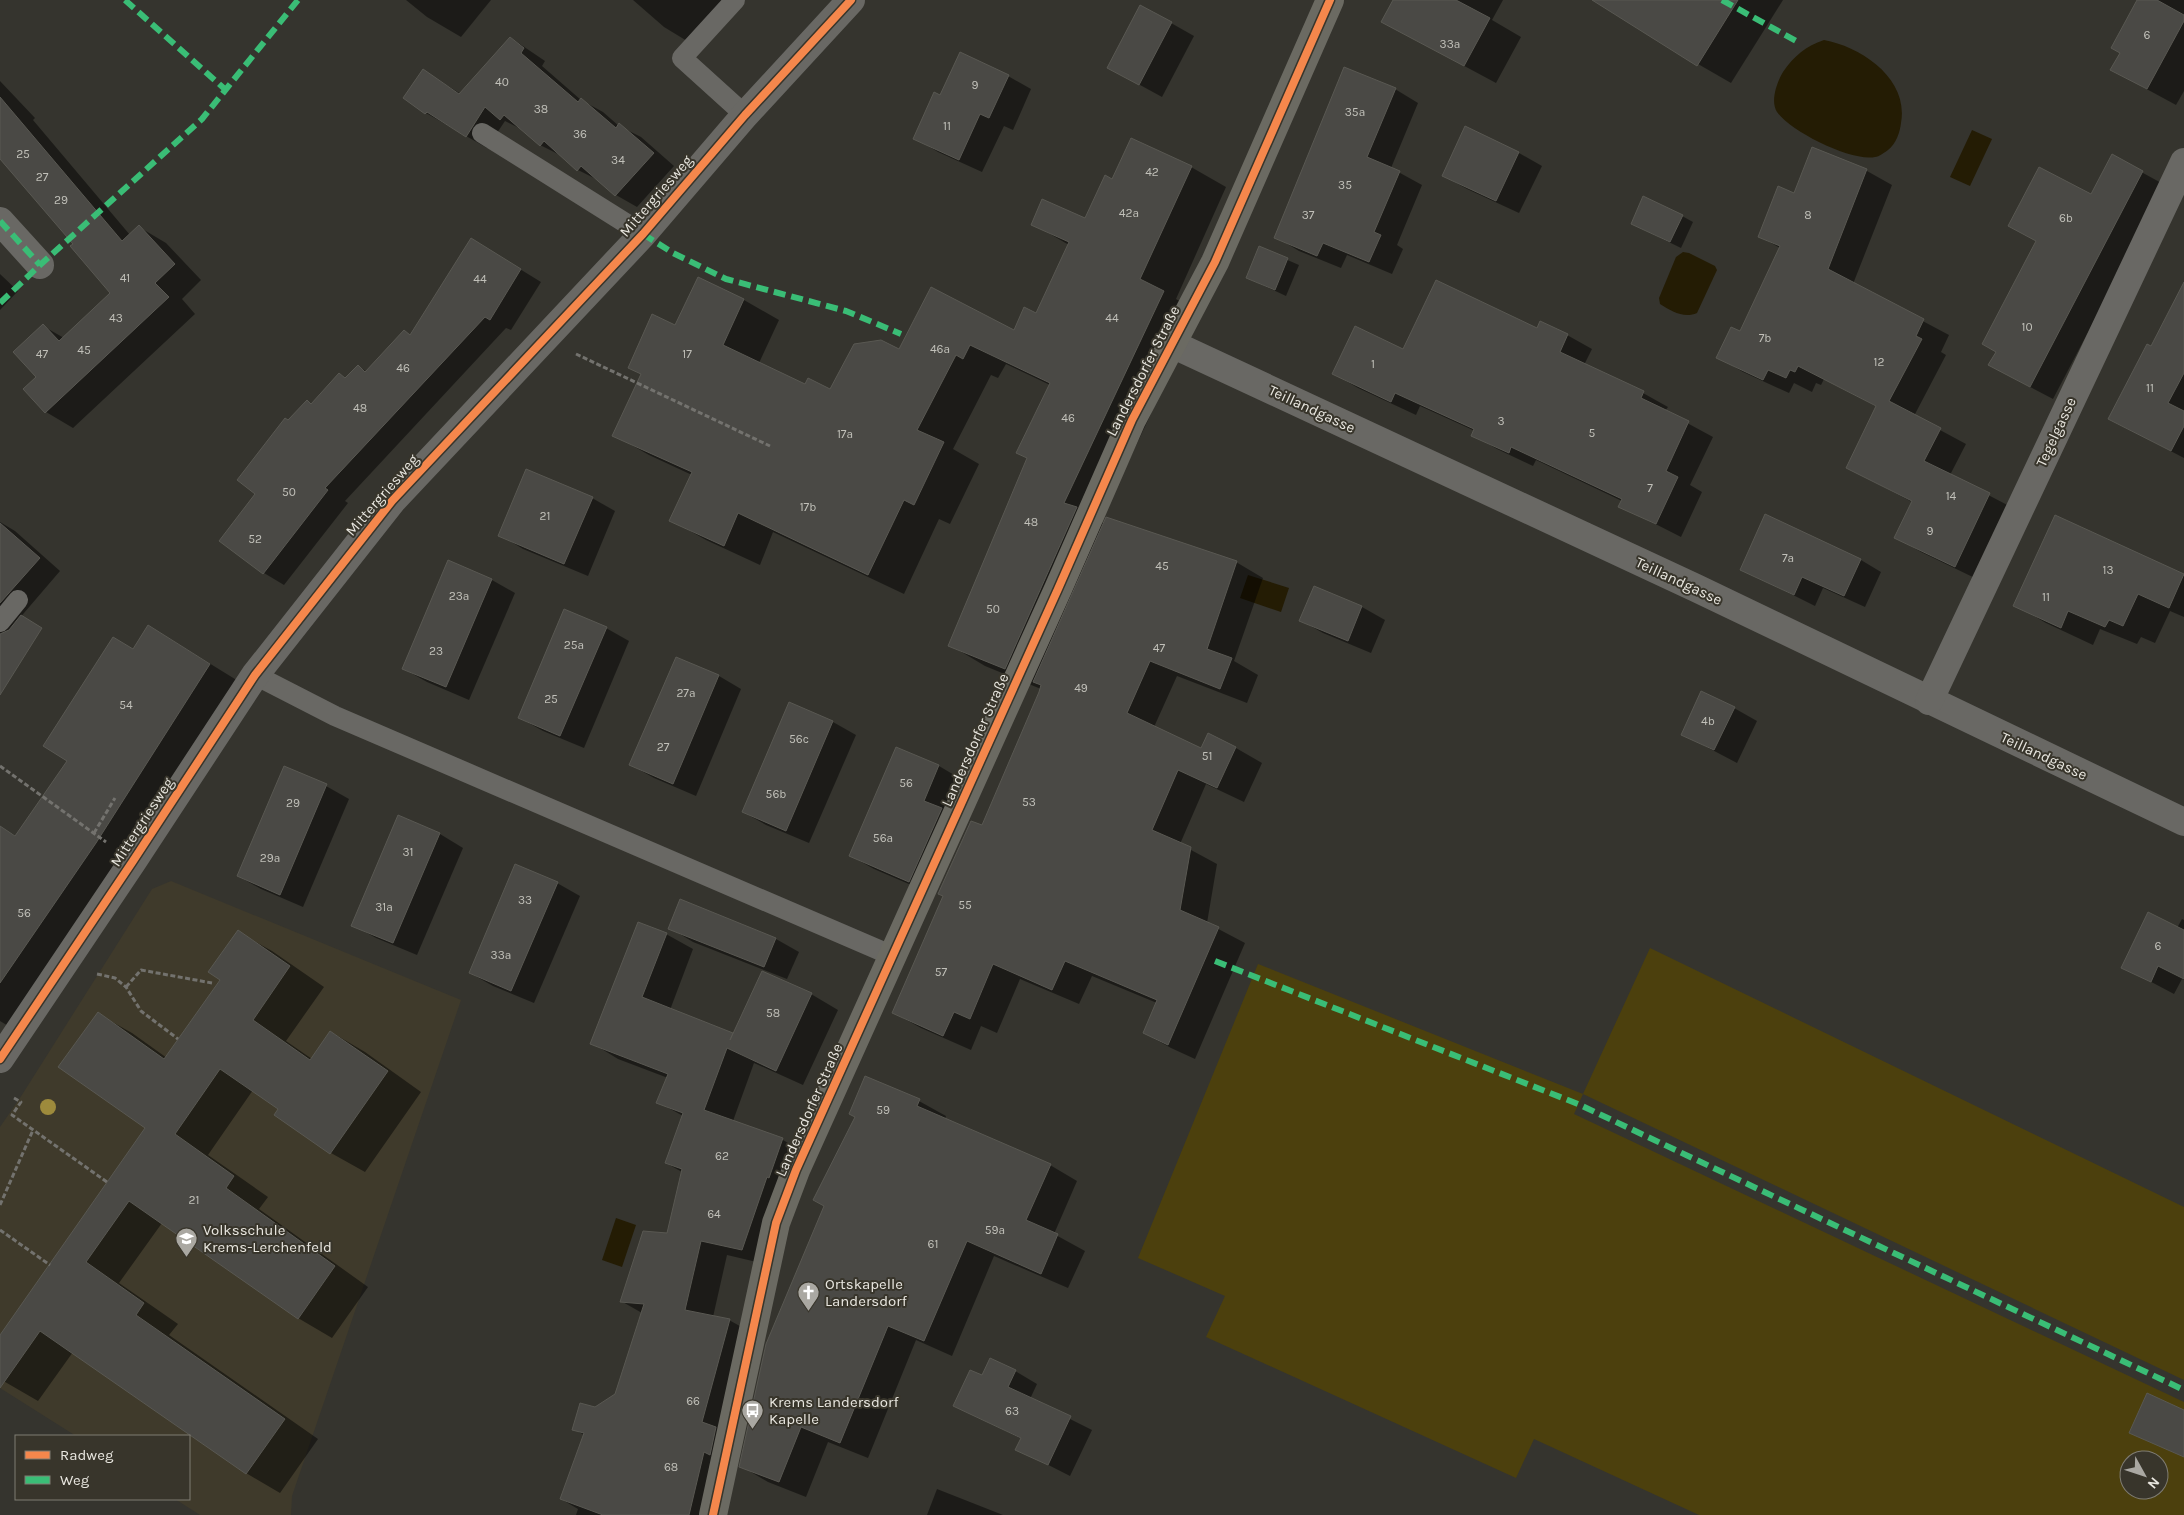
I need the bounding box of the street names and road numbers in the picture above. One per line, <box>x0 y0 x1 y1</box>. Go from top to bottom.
street label: Mittergriesweg <box>616 151 697 241</box>
street label: Landersdorfer Straße <box>1102 303 1184 439</box>
street label: Teillandgasse <box>1266 381 1358 437</box>
street label: Tegelgasse <box>2032 394 2080 470</box>
street label: Mittergriesweg <box>342 450 423 540</box>
street label: Teillandgasse <box>1633 553 1725 609</box>
street label: Landersdorfer Straße <box>938 671 1012 809</box>
street label: Teillandgasse <box>1998 728 2090 784</box>
street label: Mittergriesweg <box>107 774 178 870</box>
street label: Landersdorfer Straße <box>772 1041 846 1179</box>

